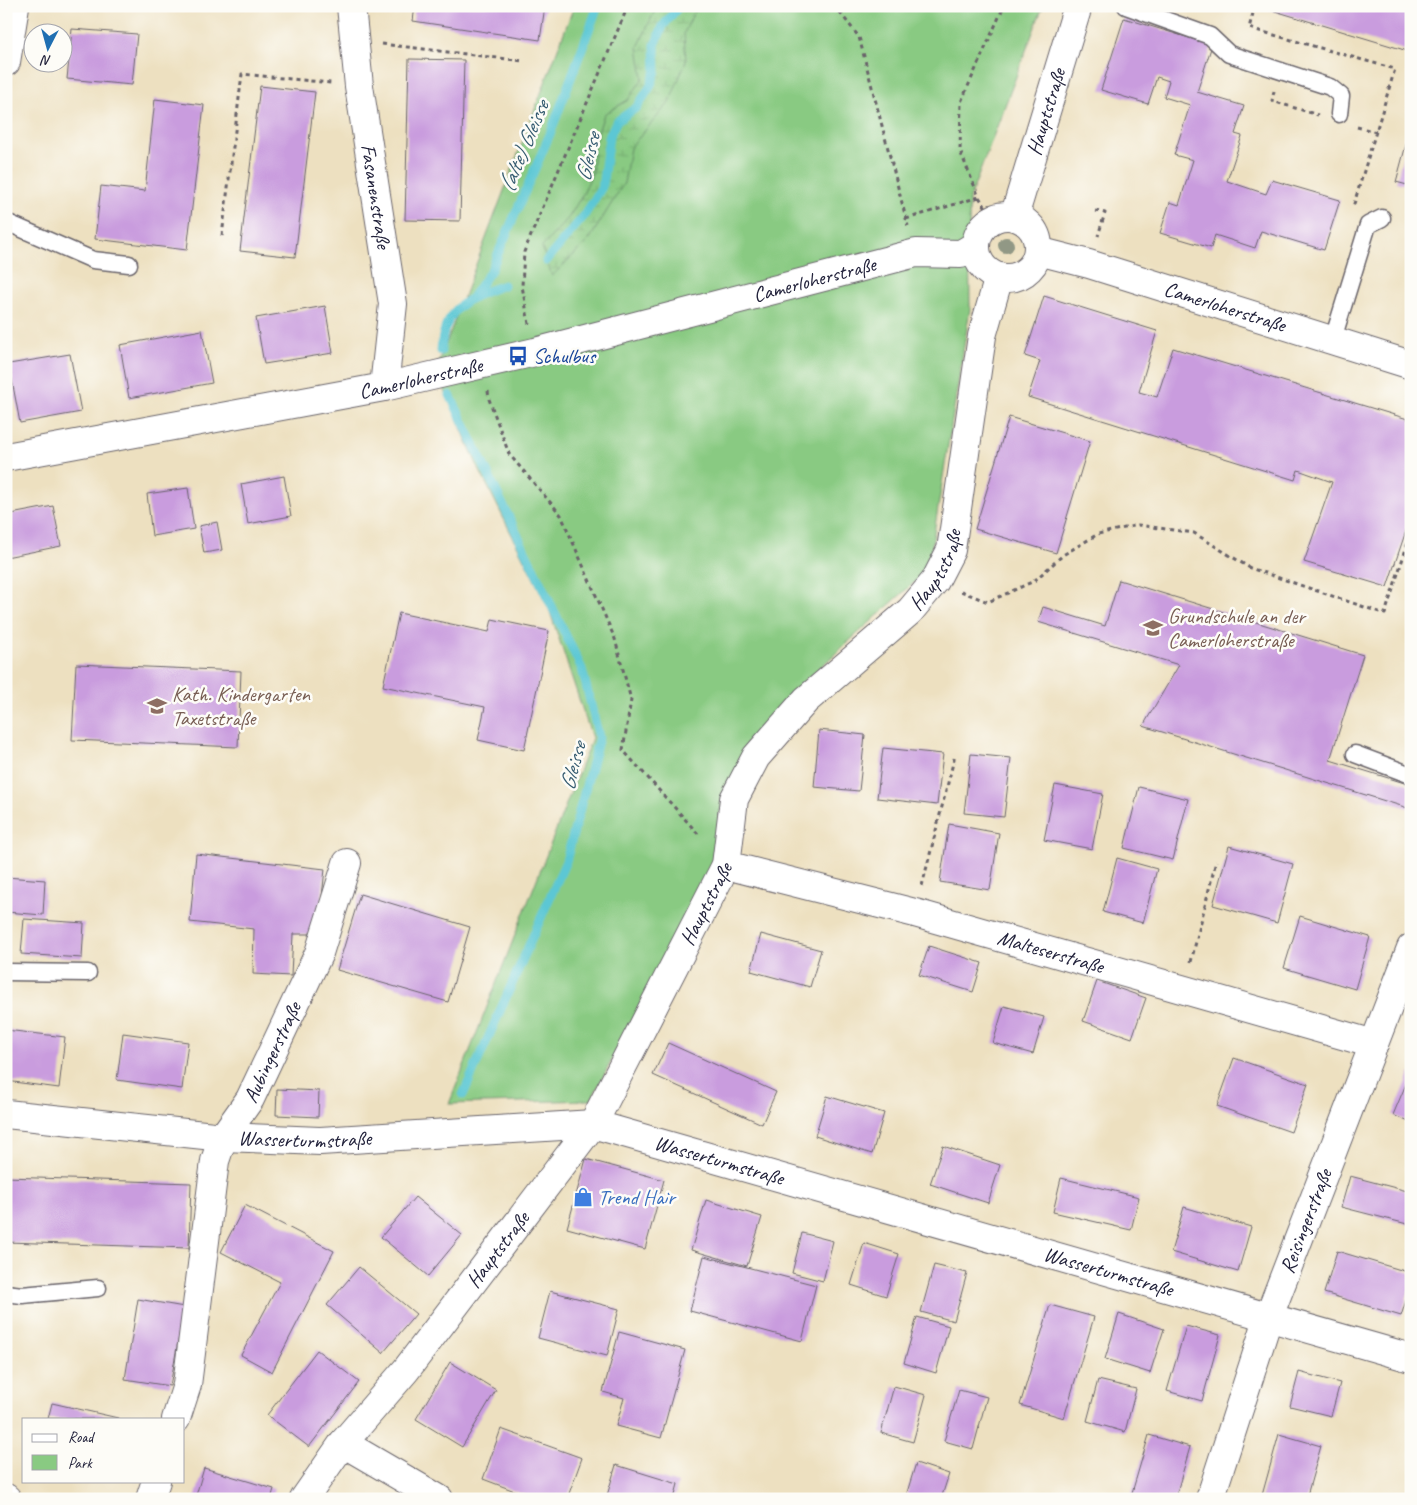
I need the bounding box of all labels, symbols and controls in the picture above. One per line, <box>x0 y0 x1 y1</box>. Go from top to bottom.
north arrow <box>22 22 72 72</box>
text: N <box>39 51 52 69</box>
street label: Hauptstraße <box>1021 63 1072 158</box>
water label: (alte) Gleisse <box>492 94 557 196</box>
water label: Gleisse <box>569 128 608 184</box>
street label: Fasanenstraße <box>355 142 398 253</box>
street label: Camerloherstraße <box>750 250 880 308</box>
street label: Camerloherstraße <box>1161 275 1291 338</box>
place label: Schulbus <box>533 343 597 369</box>
bus stop icon: Schulbus <box>507 345 529 367</box>
street label: Camerloherstraße <box>357 351 487 404</box>
street label: Hauptstraße <box>903 526 967 616</box>
place label: Grundschule an der Camerloherstraße <box>1168 603 1307 653</box>
school or university icon: Grundschule an der Camerloherstraße <box>1142 617 1164 639</box>
place label: Kath. Kindergarten Taxetstraße <box>172 681 311 731</box>
school or university icon: Kath. Kindergarten Taxetstraße <box>146 695 168 717</box>
water label: Gleisse <box>553 737 593 793</box>
street label: Hauptstraße <box>674 856 739 950</box>
street label: Malteserstraße <box>995 924 1109 980</box>
street label: Aubingerstraße <box>237 996 308 1107</box>
street label: Wasserturmstraße <box>238 1125 374 1154</box>
street label: Wasserturmstraße <box>652 1129 789 1191</box>
street label: Reisingerstraße <box>1274 1163 1338 1277</box>
place label: Trend Hair <box>598 1184 677 1210</box>
shop icon: Trend Hair <box>572 1186 594 1208</box>
street label: Hauptstraße <box>460 1204 536 1293</box>
street label: Wasserturmstraße <box>1041 1241 1178 1303</box>
legend <box>22 1418 185 1482</box>
text: Road <box>68 1428 95 1447</box>
text: Park <box>68 1454 93 1473</box>

